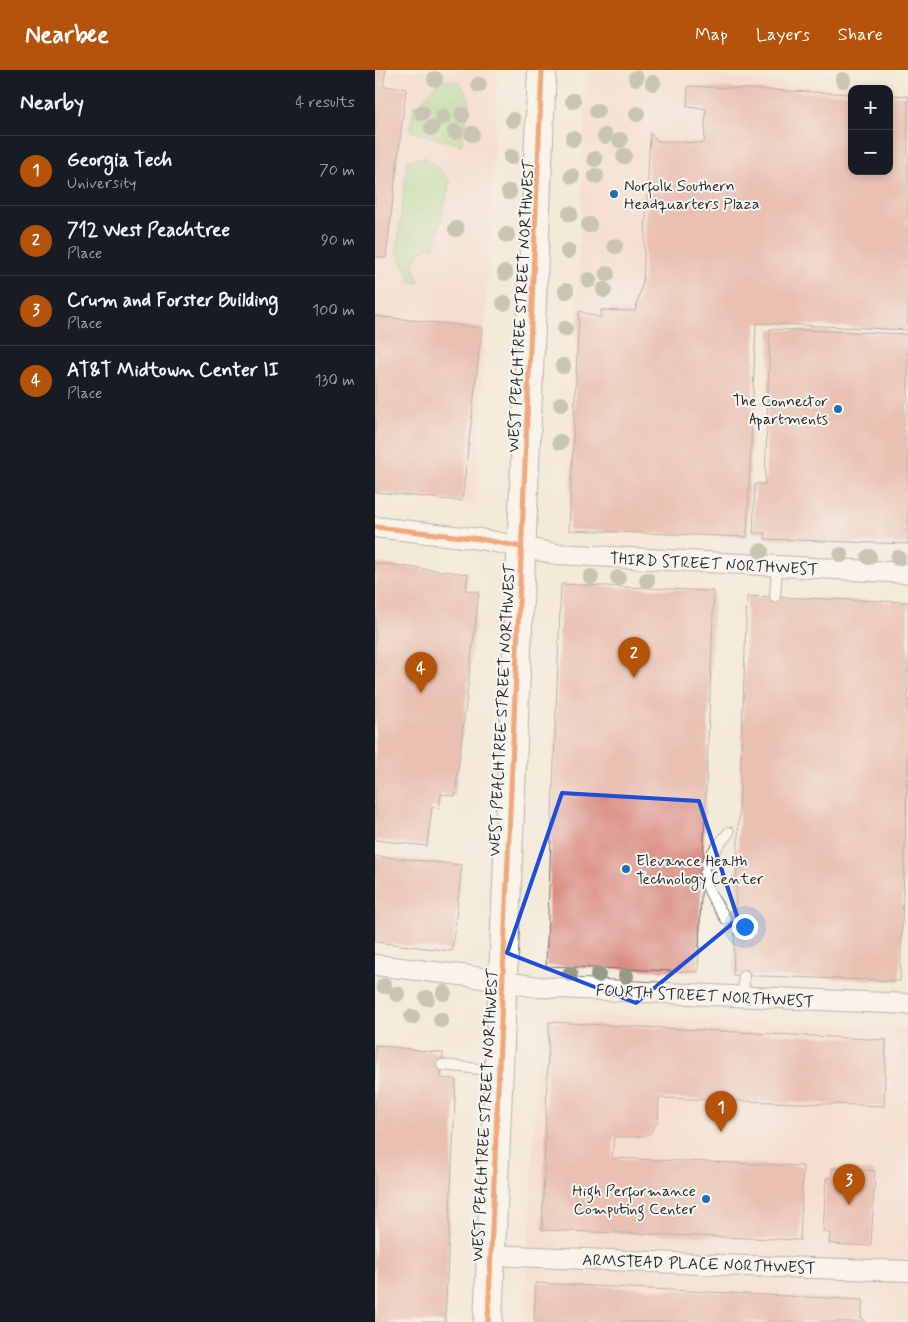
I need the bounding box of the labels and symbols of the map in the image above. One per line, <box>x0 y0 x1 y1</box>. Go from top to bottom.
street label: WEST PEACHTREE STREET NORTHWEST <box>503 158 540 453</box>
place label: Norfolk Southern Headquarters Plaza <box>624 176 760 215</box>
marker: Norfolk Southern Headquarters Plaza <box>608 188 620 200</box>
place label: The Connector Apartments <box>733 391 828 431</box>
marker: The Connector Apartments <box>832 403 844 415</box>
street label: THIRD STREET NORTHWEST <box>609 549 819 580</box>
street label: WEST PEACHTREE STREET NORTHWEST <box>484 562 521 857</box>
pin: 2 <box>618 637 650 678</box>
pin: 4 <box>405 652 437 693</box>
place label: Elevance Health Technology Center <box>636 851 764 891</box>
marker: Elevance Health Technology Center <box>620 863 632 875</box>
your location <box>732 914 758 940</box>
street label: WEST PEACHTREE STREET NORTHWEST <box>467 967 504 1262</box>
street label: FOURTH STREET NORTHWEST <box>595 980 815 1013</box>
pin: 1 <box>705 1091 737 1132</box>
pin: 3 <box>833 1164 865 1205</box>
place label: High Performance Computing Center <box>572 1181 697 1221</box>
marker: High Performance Computing Center <box>700 1193 712 1205</box>
street label: ARMSTEAD PLACE NORTHWEST <box>582 1250 816 1279</box>

